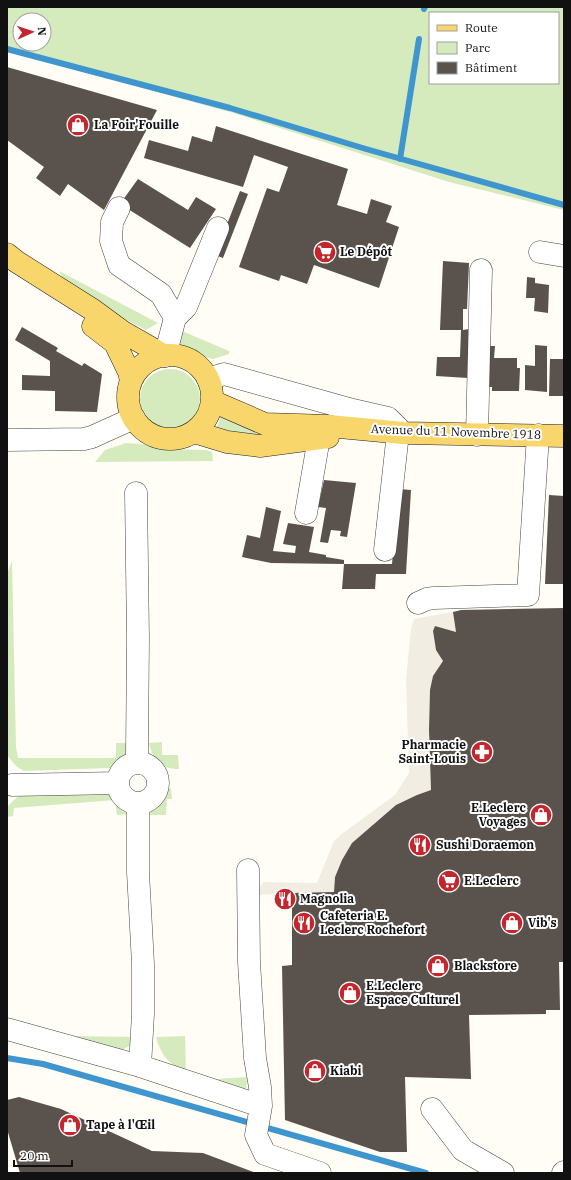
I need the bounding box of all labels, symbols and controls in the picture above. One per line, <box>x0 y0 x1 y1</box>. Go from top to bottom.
north arrow <box>12 12 52 52</box>
legend <box>429 12 559 84</box>
text: Route <box>465 20 498 35</box>
text: N <box>35 27 49 36</box>
text: Parc <box>465 40 490 55</box>
text: Bâtiment <box>465 60 517 75</box>
shop icon: La Foir'Fouille <box>65 112 91 138</box>
place label: La Foir'Fouille <box>94 117 179 132</box>
supermarket icon: Le Dépôt <box>312 239 338 265</box>
place label: Le Dépôt <box>340 244 393 259</box>
street label: Avenue du 11 Novembre 1918 <box>371 421 541 442</box>
place label: Pharmacie Saint-Louis <box>399 737 466 766</box>
pharmacy icon: Pharmacie Saint-Louis <box>469 739 495 765</box>
place label: E.Leclerc Voyages <box>471 800 527 829</box>
shop icon: E.Leclerc Voyages <box>528 802 554 828</box>
restaurant icon: Sushi Doraemon <box>407 832 433 858</box>
place label: Sushi Doraemon <box>436 837 534 852</box>
supermarket icon: E.Leclerc <box>436 868 462 894</box>
place label: E.Leclerc <box>464 873 520 888</box>
restaurant icon: Magnolia <box>272 886 298 912</box>
place label: Magnolia <box>300 891 354 906</box>
place label: Cafeteria E. Leclerc Rochefort <box>320 908 426 937</box>
restaurant icon: Cafeteria E. Leclerc Rochefort <box>291 910 317 936</box>
shop icon: Vib's <box>499 910 525 936</box>
place label: Vib's <box>528 915 557 930</box>
shop icon: Blackstore <box>425 953 451 979</box>
place label: Blackstore <box>454 958 517 973</box>
place label: E.Leclerc Espace Culturel <box>366 978 459 1007</box>
shop icon: E.Leclerc Espace Culturel <box>337 980 363 1006</box>
shop icon: Kiabi <box>302 1058 328 1084</box>
place label: Kiabi <box>330 1063 362 1078</box>
shop icon: Tape à l'Œil <box>57 1112 83 1138</box>
place label: Tape à l'Œil <box>86 1117 155 1132</box>
scale bar <box>14 1142 72 1168</box>
text: 20 m <box>20 1148 49 1163</box>

